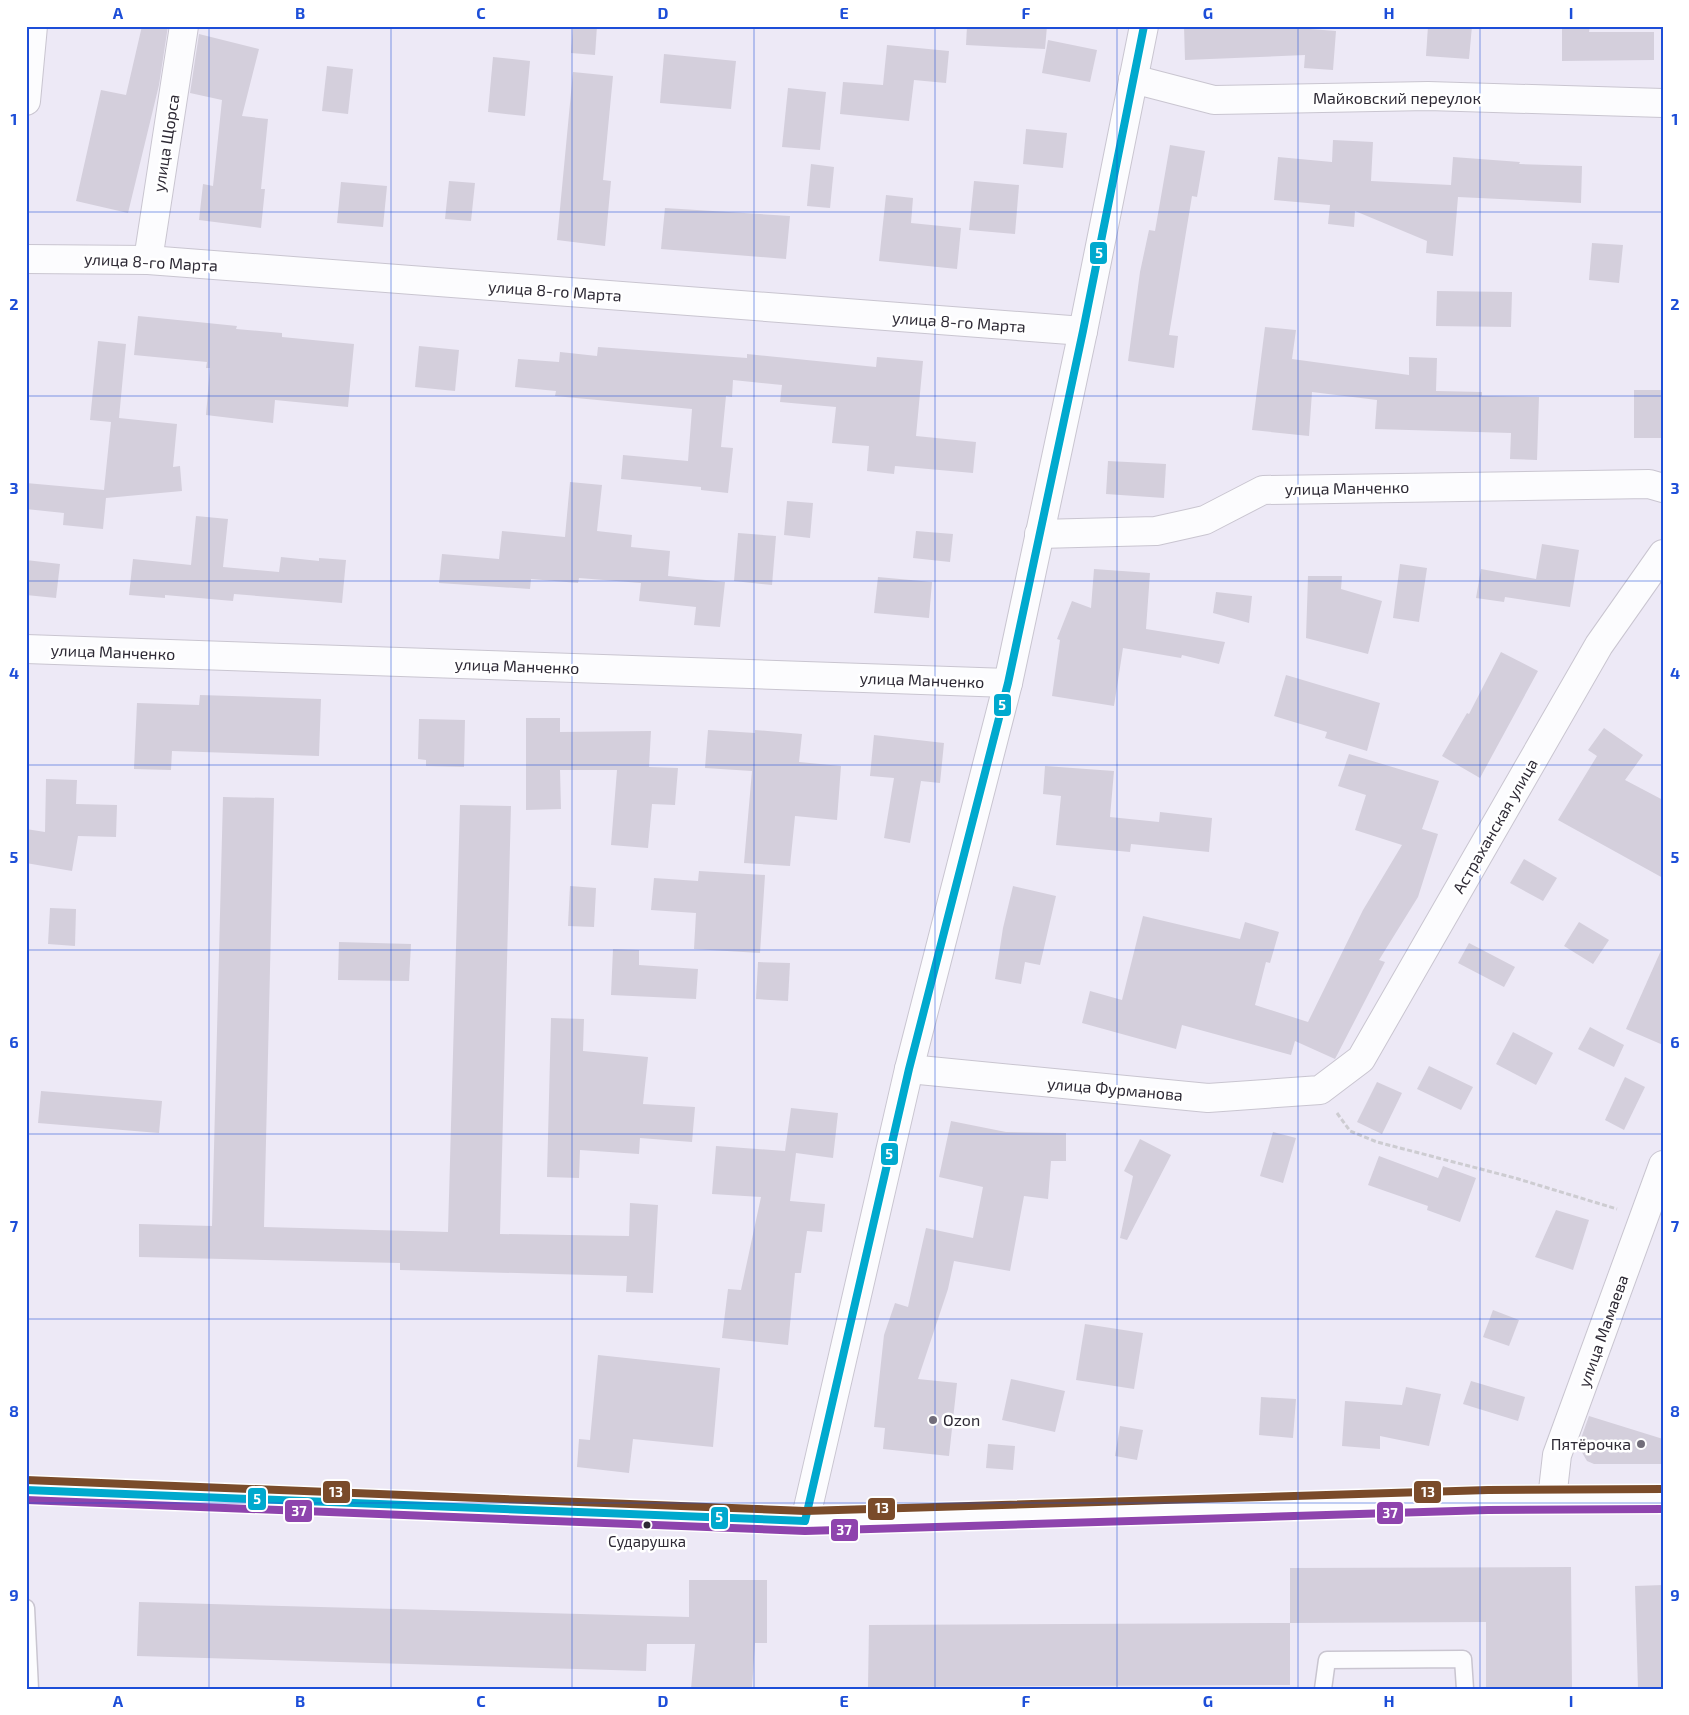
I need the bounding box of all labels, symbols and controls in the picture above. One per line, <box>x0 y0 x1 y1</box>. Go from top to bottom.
text: A <box>113 3 124 22</box>
text: B <box>295 3 305 22</box>
text: C <box>476 3 486 22</box>
text: D <box>658 3 669 22</box>
text: E <box>839 3 849 22</box>
text: F <box>1022 3 1031 22</box>
text: G <box>1203 3 1213 22</box>
text: H <box>1383 3 1395 22</box>
text: I <box>1569 3 1573 22</box>
street label: Майковский переулок <box>1313 88 1481 108</box>
street label: улица Щорса <box>148 93 184 193</box>
text: 1 <box>11 109 17 128</box>
text: 1 <box>1672 109 1678 128</box>
line badge: 5 <box>1089 241 1108 265</box>
text: 5 <box>1095 244 1103 261</box>
street label: улица 8-го Марта <box>84 249 218 275</box>
street label: улица 8-го Марта <box>487 276 623 306</box>
text: 2 <box>9 294 19 313</box>
text: 2 <box>1670 294 1680 313</box>
street label: улица 8-го Марта <box>891 307 1027 337</box>
street label: улица Манченко <box>1285 477 1409 499</box>
text: 3 <box>9 478 19 497</box>
text: 3 <box>1670 478 1680 497</box>
street label: улица Манченко <box>50 640 176 664</box>
street label: улица Манченко <box>454 654 580 678</box>
text: 4 <box>9 663 19 682</box>
text: 4 <box>1670 663 1680 682</box>
street label: улица Манченко <box>859 668 985 692</box>
line badge: 5 <box>993 693 1012 717</box>
text: 5 <box>998 696 1006 713</box>
street label: Астраханская улица <box>1448 755 1542 897</box>
text: 5 <box>10 847 19 866</box>
text: 5 <box>1671 847 1680 866</box>
text: 6 <box>9 1032 19 1051</box>
text: 6 <box>1670 1032 1680 1051</box>
street label: улица Фурманова <box>1046 1073 1184 1105</box>
line badge: 5 <box>880 1142 899 1166</box>
text: 5 <box>885 1145 893 1162</box>
text: 7 <box>10 1216 19 1235</box>
text: 7 <box>1671 1216 1680 1235</box>
street label: улица Мамаева <box>1573 1272 1633 1390</box>
text: 8 <box>9 1401 19 1420</box>
text: 8 <box>1670 1401 1680 1420</box>
place label: Ozon <box>943 1410 980 1429</box>
marker: Ozon <box>927 1414 939 1426</box>
place label: Пятёрочка <box>1551 1434 1631 1453</box>
marker: Пятёрочка <box>1635 1438 1647 1450</box>
line badge: 13 <box>322 1480 351 1504</box>
line badge: 13 <box>1413 1480 1442 1504</box>
text: 13 <box>329 1483 343 1500</box>
text: 13 <box>1421 1483 1435 1500</box>
line badge: 5 <box>247 1487 267 1511</box>
text: 5 <box>253 1490 261 1507</box>
line badge: 13 <box>867 1497 896 1521</box>
line badge: 37 <box>284 1499 313 1523</box>
text: 13 <box>875 1499 889 1516</box>
line badge: 37 <box>1376 1501 1404 1525</box>
text: 37 <box>291 1502 307 1519</box>
text: 37 <box>1382 1504 1398 1521</box>
line badge: 5 <box>710 1506 729 1530</box>
text: 5 <box>715 1508 723 1525</box>
line badge: 37 <box>830 1518 859 1542</box>
marker: Сударушка <box>642 1520 652 1530</box>
text: 37 <box>836 1521 852 1538</box>
place label: Сударушка <box>608 1532 686 1551</box>
text: 9 <box>9 1585 19 1604</box>
text: 9 <box>1670 1585 1680 1604</box>
text: A <box>113 1691 124 1710</box>
text: B <box>295 1691 305 1710</box>
text: C <box>476 1691 486 1710</box>
text: D <box>658 1691 669 1710</box>
text: E <box>839 1691 849 1710</box>
text: F <box>1022 1691 1031 1710</box>
text: G <box>1203 1691 1213 1710</box>
text: H <box>1383 1691 1395 1710</box>
text: I <box>1569 1691 1573 1710</box>

